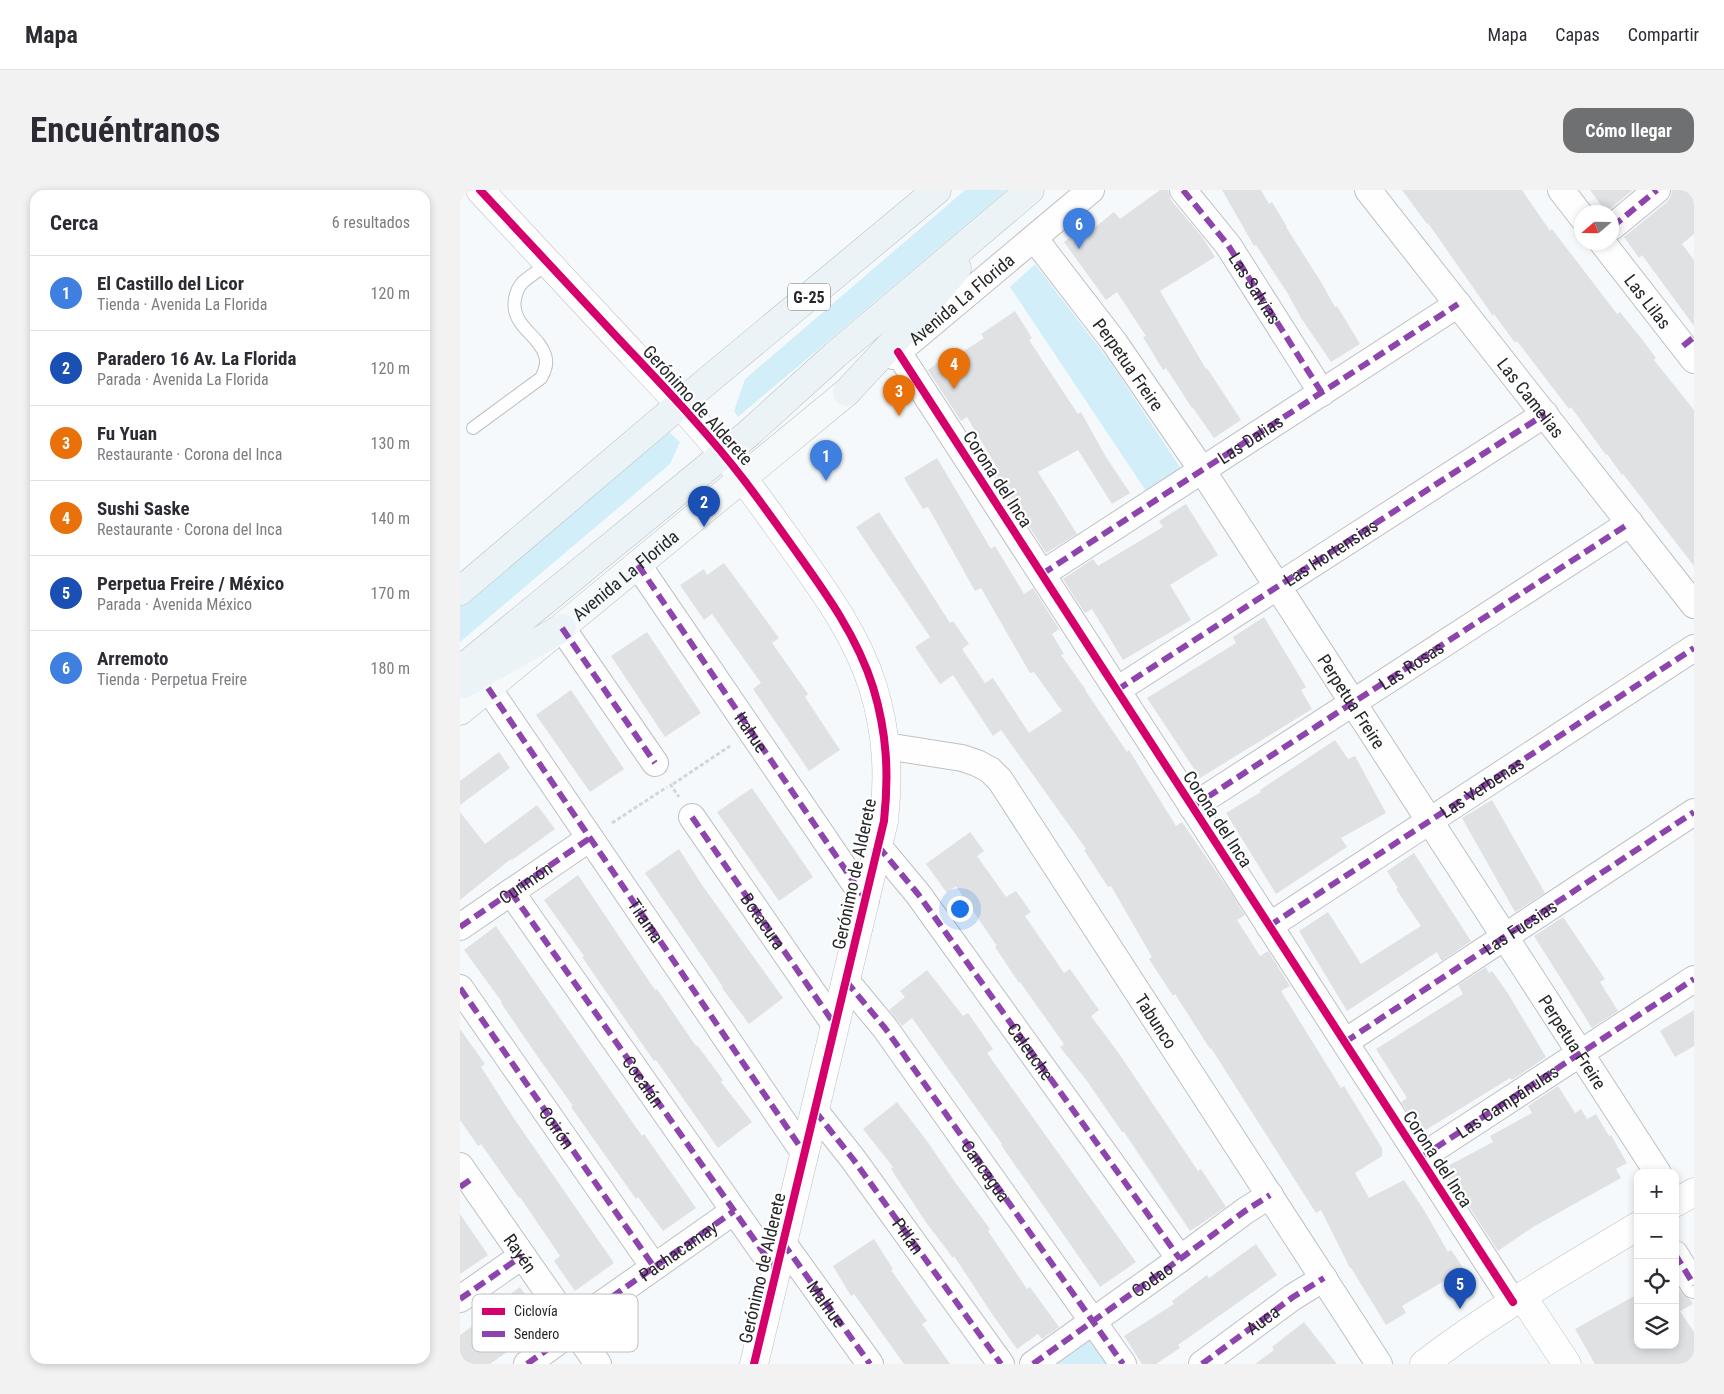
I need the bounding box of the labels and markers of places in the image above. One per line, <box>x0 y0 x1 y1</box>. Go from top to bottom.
pin: 6 <box>1063 208 1095 249</box>
pin: 4 <box>938 348 970 389</box>
pin: 3 <box>883 375 915 416</box>
pin: 1 <box>810 440 842 481</box>
pin: 2 <box>688 486 720 527</box>
pin: 5 <box>1444 1268 1476 1309</box>

